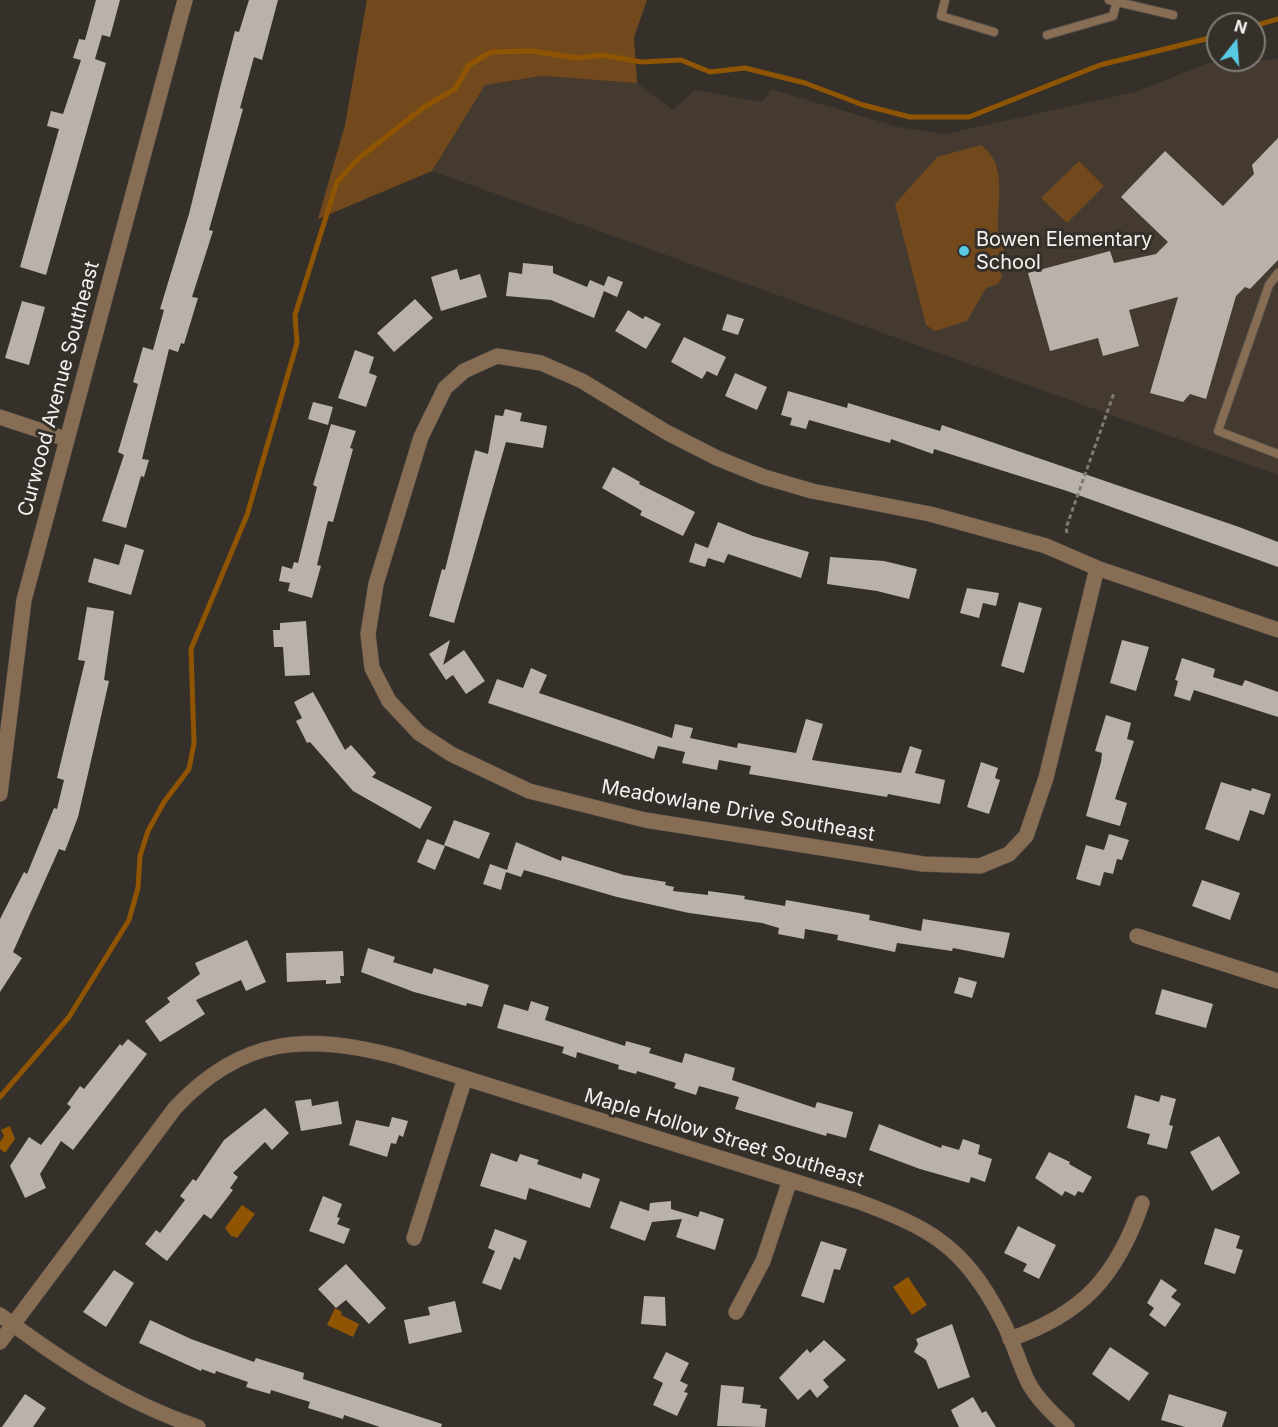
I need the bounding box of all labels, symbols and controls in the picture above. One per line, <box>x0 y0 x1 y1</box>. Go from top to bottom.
north arrow <box>1206 12 1266 72</box>
text: N <box>1232 15 1249 38</box>
place label: Bowen Elementary School <box>976 228 1152 275</box>
marker: Bowen Elementary School <box>957 244 971 258</box>
street label: Curwood Avenue Southeast <box>13 259 105 519</box>
street label: Meadowlane Drive Southeast <box>600 775 876 847</box>
street label: Maple Hollow Street Southeast <box>581 1084 867 1192</box>

